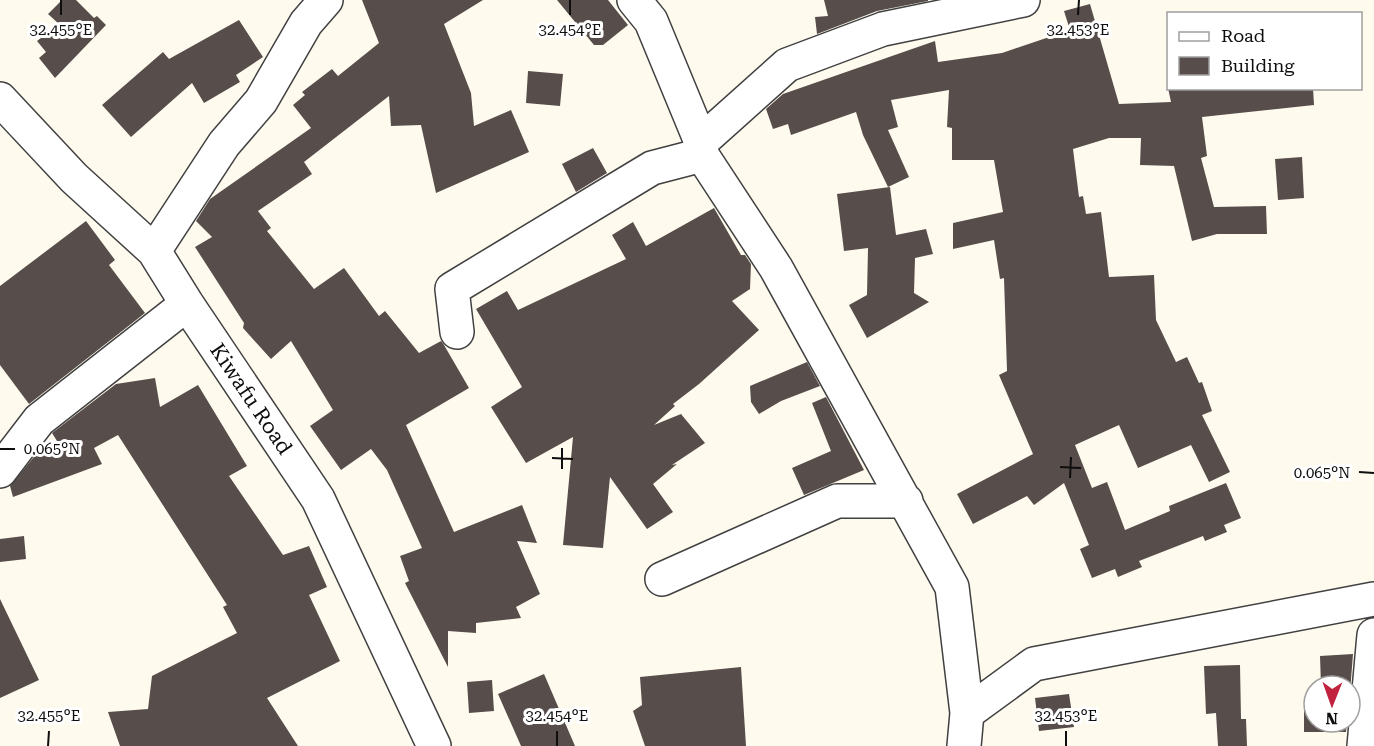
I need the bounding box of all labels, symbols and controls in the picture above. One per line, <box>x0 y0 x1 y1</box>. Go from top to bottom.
legend <box>1167 12 1362 90</box>
text: 32.455°E <box>30 21 92 39</box>
text: 32.454°E <box>539 21 601 39</box>
text: 32.453°E <box>1047 21 1109 39</box>
text: Road <box>1221 25 1266 46</box>
text: Building <box>1221 55 1295 76</box>
street label: Kiwafu Road <box>205 339 297 459</box>
text: 0.065°N <box>24 440 80 458</box>
text: 0.065°N <box>1294 464 1350 482</box>
north arrow <box>1302 674 1362 734</box>
text: 32.455°E <box>18 707 80 725</box>
text: 32.454°E <box>526 707 588 725</box>
text: 32.453°E <box>1035 707 1097 725</box>
text: N <box>1325 709 1338 728</box>

